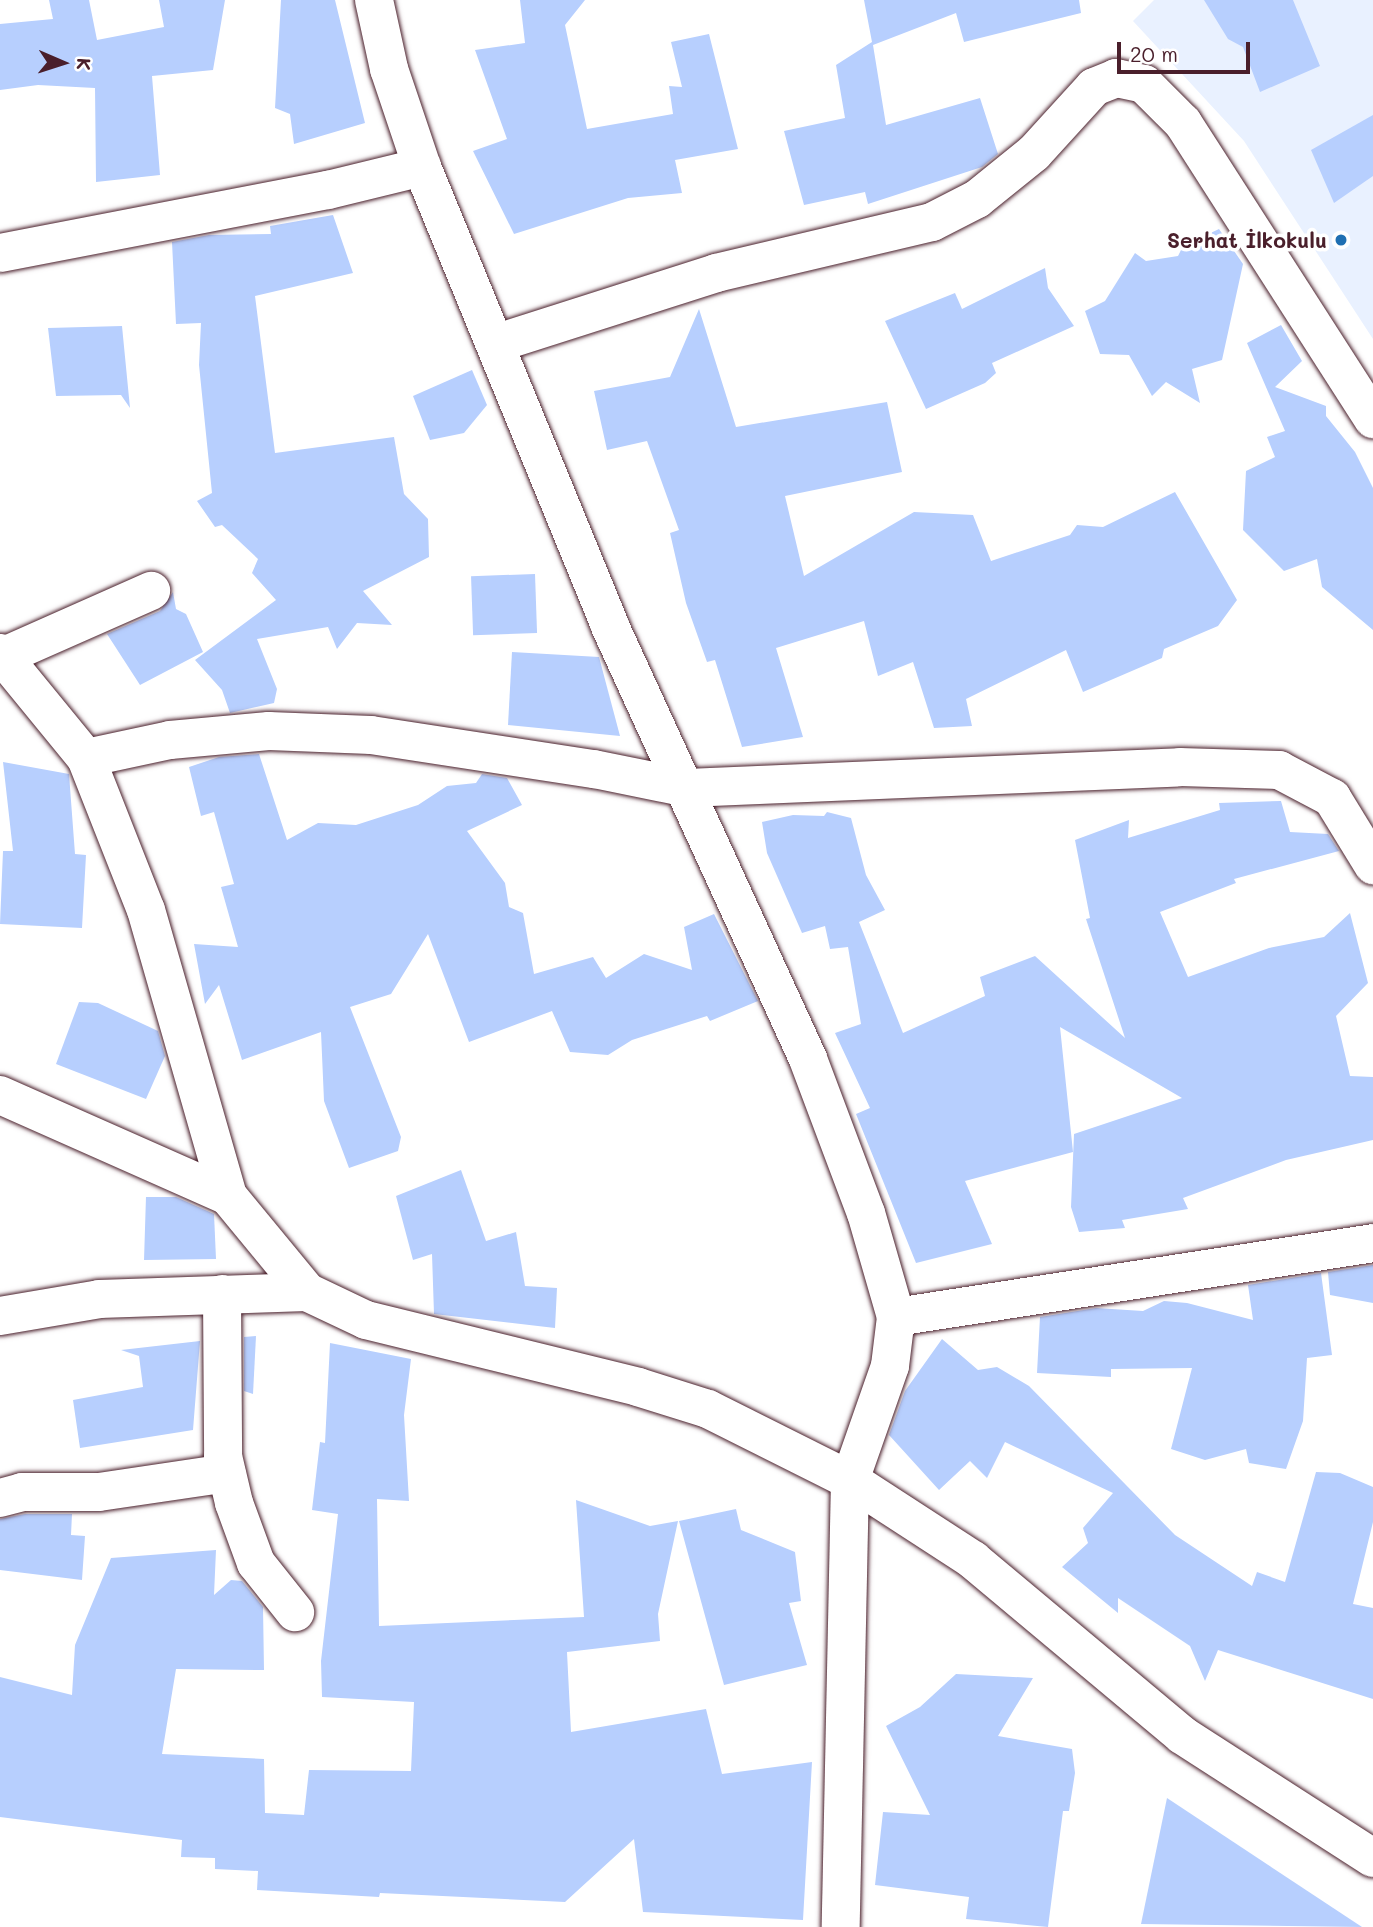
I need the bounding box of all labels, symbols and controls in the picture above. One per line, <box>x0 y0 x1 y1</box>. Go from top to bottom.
north arrow <box>28 28 98 98</box>
scale bar <box>1121 28 1254 72</box>
text: 20 m <box>1130 40 1178 67</box>
text: K <box>72 57 97 71</box>
place label: Serhat İlkokulu <box>1167 227 1327 253</box>
marker: Serhat İlkokulu <box>1333 232 1349 248</box>

